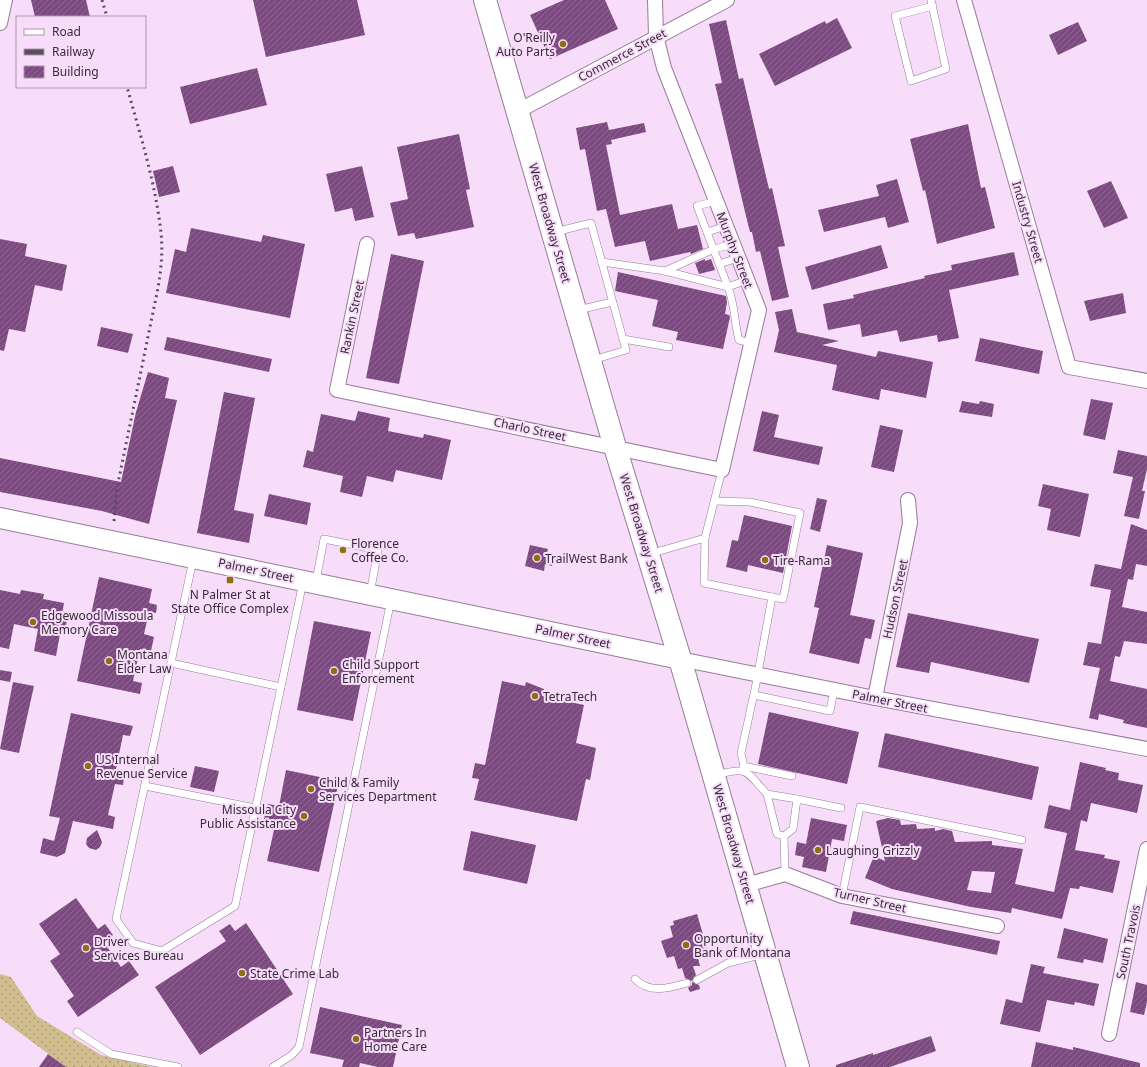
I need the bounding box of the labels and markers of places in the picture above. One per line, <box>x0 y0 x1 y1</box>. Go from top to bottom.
place label: O'Reilly Auto Parts <box>496 29 556 60</box>
marker: O'Reilly Auto Parts <box>558 39 568 49</box>
place label: Florence Coffee Co. <box>351 535 409 566</box>
marker: Florence Coffee Co. <box>338 545 348 555</box>
place label: TrailWest Bank <box>545 550 629 567</box>
place label: Tire-Rama <box>773 552 830 569</box>
marker: TrailWest Bank <box>532 553 542 563</box>
marker: Tire-Rama <box>760 555 770 565</box>
marker: N Palmer St at State Office Complex <box>225 575 235 585</box>
place label: N Palmer St at State Office Complex <box>171 586 289 617</box>
place label: Edgewood Missoula Memory Care <box>41 607 153 638</box>
marker: Edgewood Missoula Memory Care <box>28 617 38 627</box>
place label: Montana Elder Law <box>117 646 172 677</box>
marker: Montana Elder Law <box>104 656 114 666</box>
place label: Child Support Enforcement <box>342 656 420 687</box>
marker: Child Support Enforcement <box>329 666 339 676</box>
place label: TetraTech <box>543 688 597 705</box>
marker: TetraTech <box>530 691 540 701</box>
place label: US Internal Revenue Service <box>96 751 188 782</box>
marker: US Internal Revenue Service <box>83 761 93 771</box>
place label: Child & Family Services Department <box>319 774 437 805</box>
marker: Child & Family Services Department <box>306 784 316 794</box>
place label: Missoula City Public Assistance <box>200 801 297 832</box>
marker: Missoula City Public Assistance <box>299 811 309 821</box>
place label: Laughing Grizzly <box>826 842 920 859</box>
marker: Laughing Grizzly <box>813 845 823 855</box>
place label: Opportunity Bank of Montana <box>694 930 791 961</box>
place label: Driver Services Bureau <box>94 933 184 964</box>
marker: Opportunity Bank of Montana <box>681 940 691 950</box>
marker: Driver Services Bureau <box>81 943 91 953</box>
place label: State Crime Lab <box>250 965 339 982</box>
marker: State Crime Lab <box>237 968 247 978</box>
place label: Partners In Home Care <box>364 1024 427 1055</box>
marker: Partners In Home Care <box>351 1034 361 1044</box>

